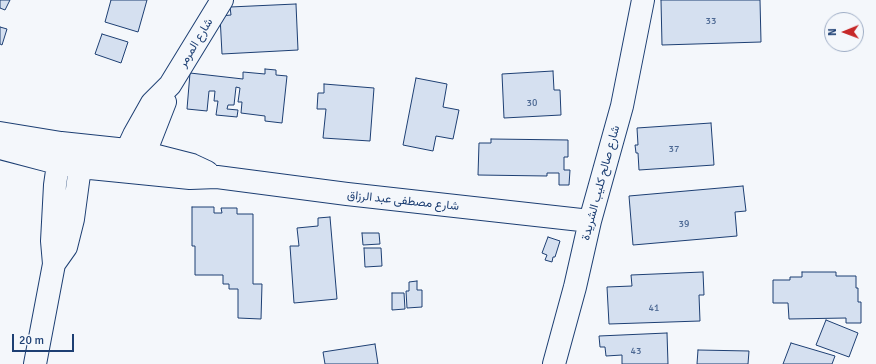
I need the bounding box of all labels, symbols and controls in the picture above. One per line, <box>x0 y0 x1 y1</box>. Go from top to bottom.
north arrow <box>824 12 864 52</box>
house number: 33 <box>706 15 716 27</box>
street label: شارع المرمر <box>176 16 216 70</box>
text: N <box>826 28 839 36</box>
house number: 30 <box>527 97 537 109</box>
street label: شارع صالح كليب الشريدة <box>579 124 623 242</box>
house number: 37 <box>669 143 679 155</box>
street label: شارع مصطفى عبد الرزاق <box>346 188 460 214</box>
house number: 39 <box>679 218 689 230</box>
house number: 41 <box>649 302 659 314</box>
scale bar <box>14 326 76 352</box>
text: 20 m <box>19 333 44 348</box>
house number: 43 <box>631 345 641 357</box>

